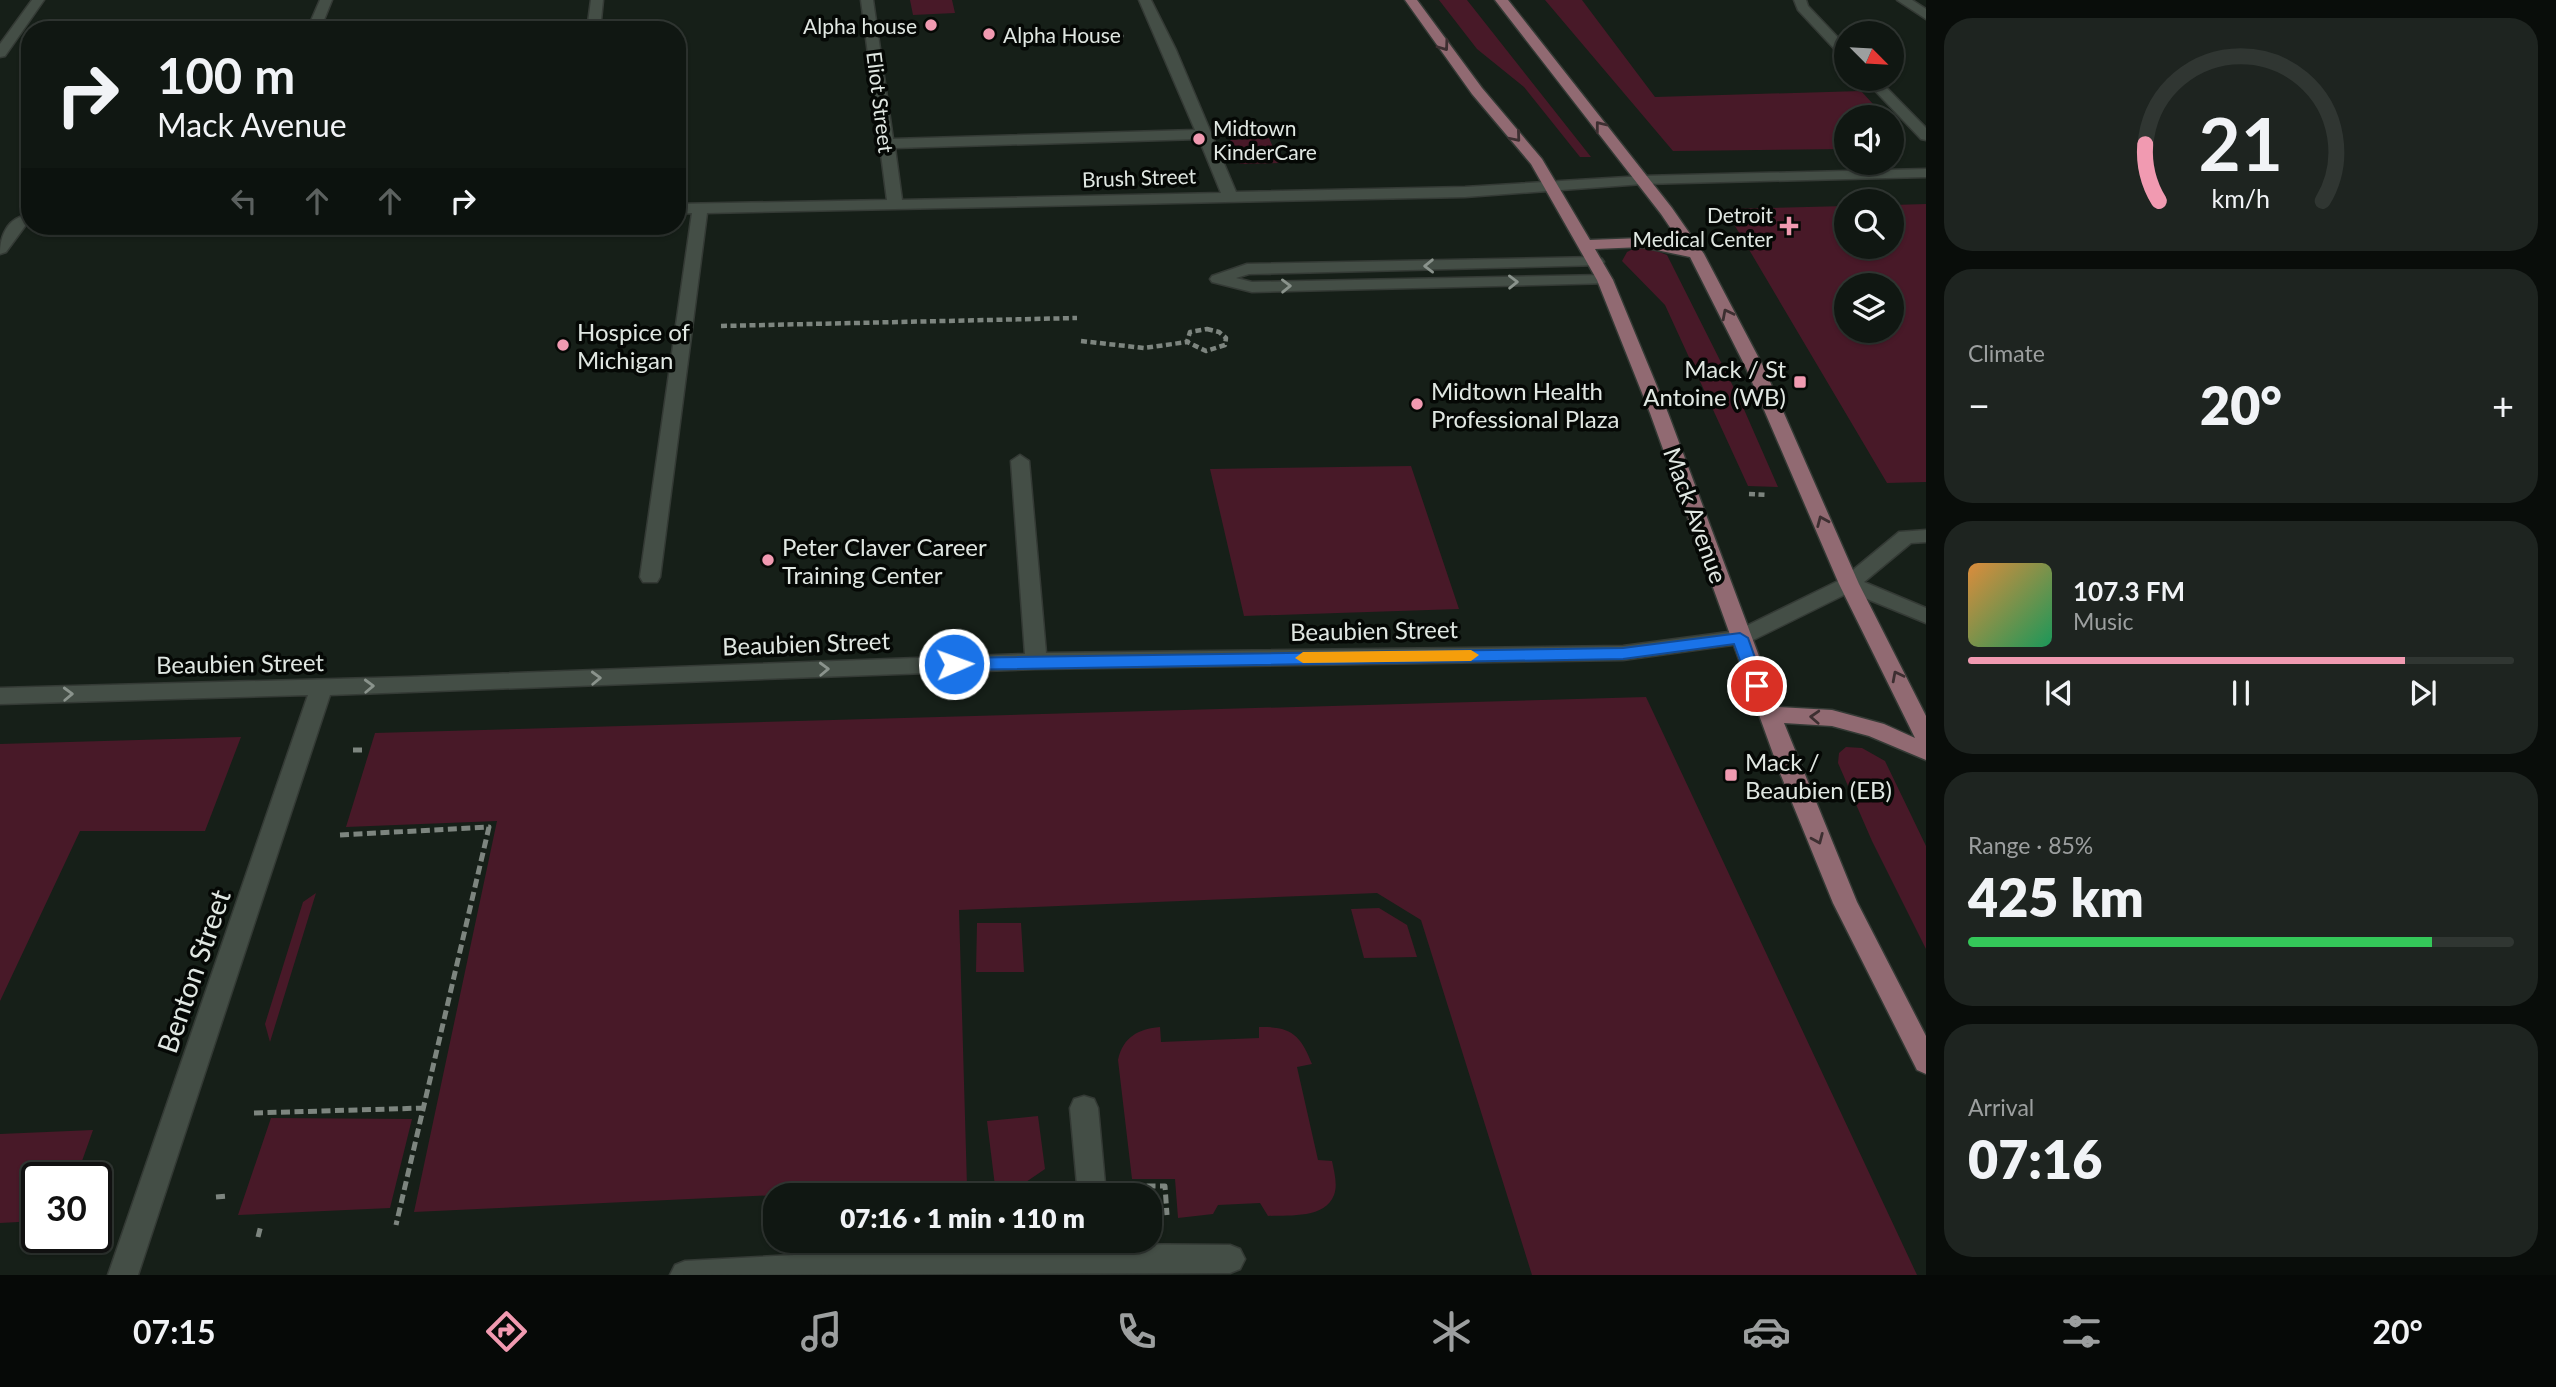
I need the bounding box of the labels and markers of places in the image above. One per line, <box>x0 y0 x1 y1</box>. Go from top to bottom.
place label: Alpha house <box>803 13 917 38</box>
marker: Alpha house <box>923 17 939 33</box>
place label: Alpha House <box>1003 22 1121 47</box>
marker: Alpha House <box>981 26 997 42</box>
place label: Midtown KinderCare <box>1213 115 1317 164</box>
marker: Midtown KinderCare <box>1191 131 1207 147</box>
place label: Detroit Medical Center <box>1632 202 1773 251</box>
marker: Detroit Medical Center <box>1779 216 1799 236</box>
place label: Hospice of Michigan <box>577 317 691 374</box>
marker: Hospice of Michigan <box>555 337 571 353</box>
place label: Mack / St Antoine (WB) <box>1643 354 1786 411</box>
marker: Mack / St Antoine (WB) <box>1792 374 1808 390</box>
place label: Midtown Health Professional Plaza <box>1431 376 1619 433</box>
marker: Midtown Health Professional Plaza <box>1409 396 1425 412</box>
place label: Peter Claver Career Training Center <box>782 532 987 589</box>
marker: Peter Claver Career Training Center <box>760 552 776 568</box>
pin <box>1727 656 1787 716</box>
place label: Mack / Beaubien (EB) <box>1745 747 1892 804</box>
marker: Mack / Beaubien (EB) <box>1723 767 1739 783</box>

